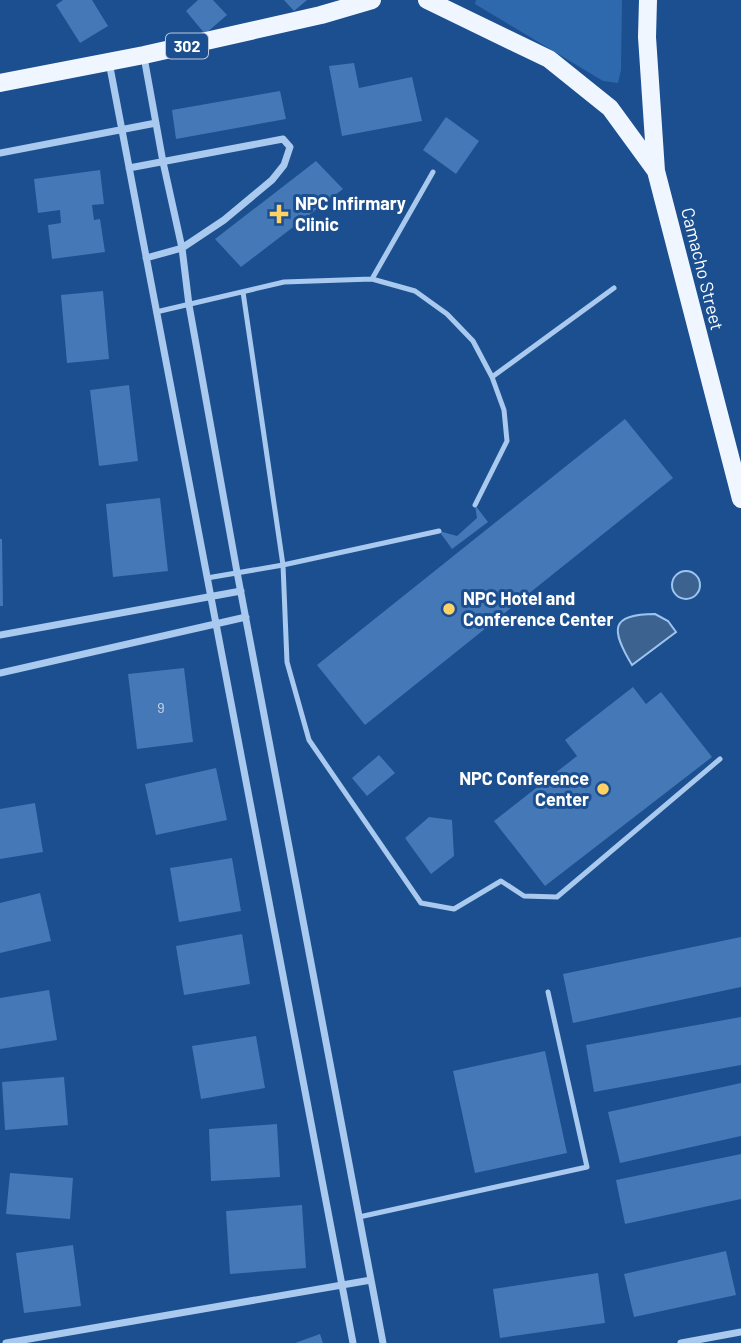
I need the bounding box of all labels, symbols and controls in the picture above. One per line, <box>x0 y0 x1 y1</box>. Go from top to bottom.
road number: 302 <box>166 34 208 58</box>
place label: NPC Infirmary Clinic <box>295 192 406 235</box>
marker: NPC Infirmary Clinic <box>269 204 289 224</box>
street label: Camacho Street <box>677 205 729 332</box>
place label: NPC Hotel and Conference Center <box>463 587 613 630</box>
marker: NPC Hotel and Conference Center <box>441 601 457 617</box>
house number: 9 <box>157 699 165 716</box>
place label: NPC Conference Center <box>459 767 589 810</box>
marker: NPC Conference Center <box>595 781 611 797</box>

